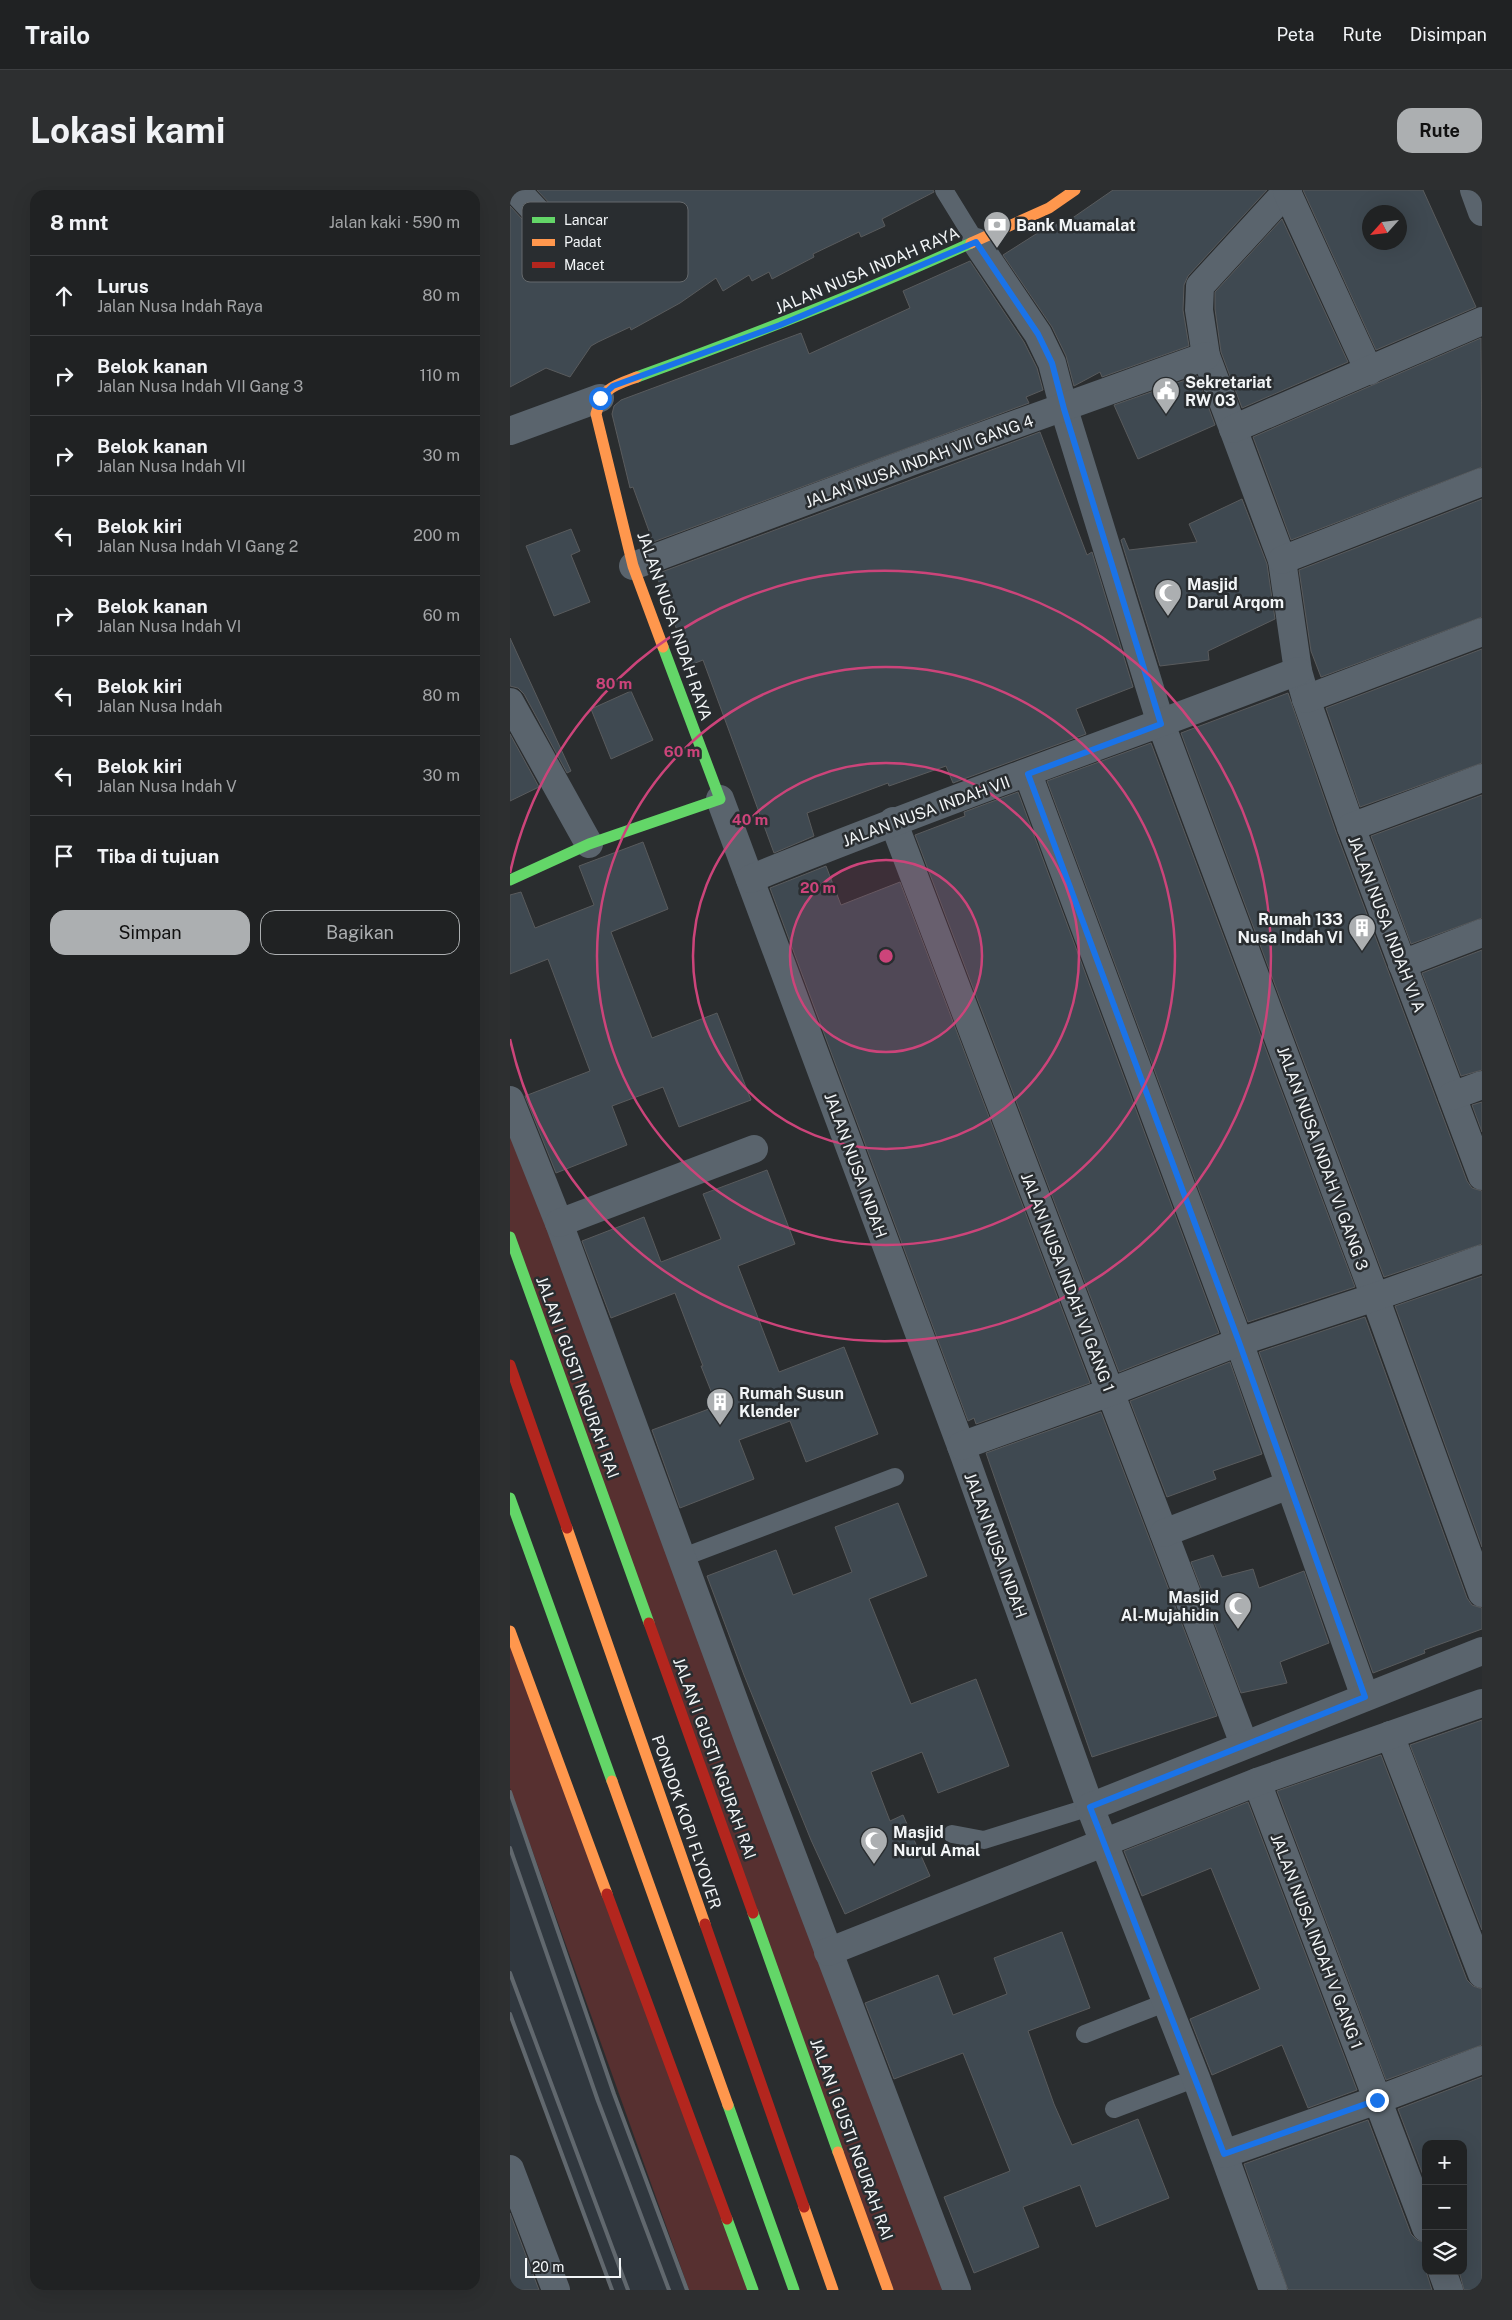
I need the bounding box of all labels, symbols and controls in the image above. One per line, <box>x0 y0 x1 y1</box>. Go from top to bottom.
text: Trailo <box>25 21 90 49</box>
text: Peta <box>1276 24 1314 45</box>
text: Rute <box>1342 24 1382 45</box>
text: Disimpan <box>1410 24 1487 45</box>
button: Rute <box>1397 108 1482 153</box>
text: Lokasi kami <box>30 110 225 151</box>
legend <box>522 202 688 282</box>
north arrow <box>1362 205 1407 250</box>
text: 8 mnt <box>50 210 108 235</box>
bank icon: Bank Muamalat <box>982 210 1012 249</box>
text: Lancar <box>564 212 608 228</box>
text: Jalan kaki · 590 m <box>329 213 460 232</box>
place label: Bank Muamalat <box>1016 216 1136 235</box>
street label: JALAN NUSA INDAH RAYA <box>772 223 962 318</box>
text: Padat <box>564 234 602 250</box>
text: Macet <box>564 257 605 273</box>
text: Lurus <box>97 275 149 297</box>
icon: ahead <box>50 282 78 310</box>
text: 80 m <box>422 286 460 305</box>
text: Jalan Nusa Indah Raya <box>97 297 263 316</box>
text: Belok kanan <box>97 355 208 377</box>
icon: right <box>50 362 78 390</box>
text: 110 m <box>419 366 460 385</box>
place label: Sekretariat RW 03 <box>1185 373 1272 410</box>
public building icon: Sekretariat RW 03 <box>1151 376 1181 415</box>
text: Jalan Nusa Indah VII Gang 3 <box>97 377 303 396</box>
route start <box>589 387 612 410</box>
street label: JALAN NUSA INDAH VII GANG 4 <box>802 411 1036 512</box>
text: Belok kanan <box>97 435 208 457</box>
icon: right <box>50 442 78 470</box>
text: 30 m <box>423 446 460 465</box>
text: Jalan Nusa Indah VII <box>97 457 246 476</box>
text: Belok kiri <box>97 515 182 537</box>
icon: left <box>50 522 78 550</box>
text: 200 m <box>413 526 460 545</box>
street label: JALAN NUSA INDAH RAYA <box>633 529 716 723</box>
text: Jalan Nusa Indah VI Gang 2 <box>97 537 298 556</box>
place label: Masjid Darul Arqom <box>1187 575 1284 612</box>
mosque icon: Masjid Darul Arqom <box>1153 578 1183 617</box>
text: Belok kanan <box>97 595 208 617</box>
icon: right <box>50 602 78 630</box>
text: 60 m <box>423 606 460 625</box>
text: Jalan Nusa Indah VI <box>97 617 241 636</box>
text: Belok kiri <box>97 675 182 697</box>
text: 80 m <box>596 675 632 692</box>
icon: left <box>50 682 78 710</box>
text: 80 m <box>422 686 460 705</box>
text: Jalan Nusa Indah <box>97 697 222 716</box>
text: 60 m <box>664 743 700 760</box>
text: Belok kiri <box>97 755 182 777</box>
icon: left <box>50 762 78 790</box>
text: 30 m <box>423 766 460 785</box>
street label: JALAN NUSA INDAH VII <box>840 772 1013 851</box>
text: Jalan Nusa Indah V <box>97 777 237 796</box>
text: 40 m <box>732 811 768 828</box>
street label: JALAN NUSA INDAH VI A <box>1344 833 1429 1015</box>
icon: arrive <box>50 842 78 870</box>
text: Tiba di tujuan <box>97 845 219 867</box>
text: 20 m <box>800 879 836 896</box>
button: Simpan <box>50 910 250 955</box>
button: Bagikan <box>260 910 460 955</box>
place label: Rumah 133 Nusa Indah VI <box>1238 910 1343 947</box>
building icon: Rumah 133 Nusa Indah VI <box>1347 913 1377 952</box>
centre of rings <box>877 947 895 965</box>
street label: JALAN NUSA INDAH VI GANG 3 <box>1273 1043 1372 1273</box>
street label: JALAN NUSA INDAH <box>820 1090 891 1241</box>
street label: JALAN NUSA INDAH VI GANG 1 <box>1017 1170 1118 1395</box>
street label: JALAN I GUSTI NGURAH RAI <box>532 1274 623 1481</box>
place label: Rumah Susun Klender <box>739 1384 844 1421</box>
building icon: Rumah Susun Klender <box>705 1387 735 1426</box>
street label: JALAN NUSA INDAH <box>960 1470 1031 1621</box>
place label: Masjid Al-Mujahidin <box>1121 1588 1219 1625</box>
mosque icon: Masjid Al-Mujahidin <box>1223 1591 1253 1630</box>
street label: JALAN I GUSTI NGURAH RAI <box>669 1655 760 1862</box>
street label: PONDOK KOPI FLYOVER <box>648 1733 725 1912</box>
place label: Masjid Nurul Amal <box>893 1823 980 1860</box>
mosque icon: Masjid Nurul Amal <box>859 1826 889 1865</box>
street label: JALAN NUSA INDAH V GANG 1 <box>1267 1831 1366 2052</box>
street label: JALAN I GUSTI NGURAH RAI <box>806 2036 897 2243</box>
route end <box>1366 2089 1389 2112</box>
map controls <box>1422 2140 1467 2275</box>
button: + <box>1422 2140 1467 2185</box>
button: − <box>1422 2185 1467 2230</box>
button: layers <box>1422 2230 1467 2275</box>
scale bar <box>525 2255 621 2278</box>
text: 20 m <box>532 2259 564 2275</box>

